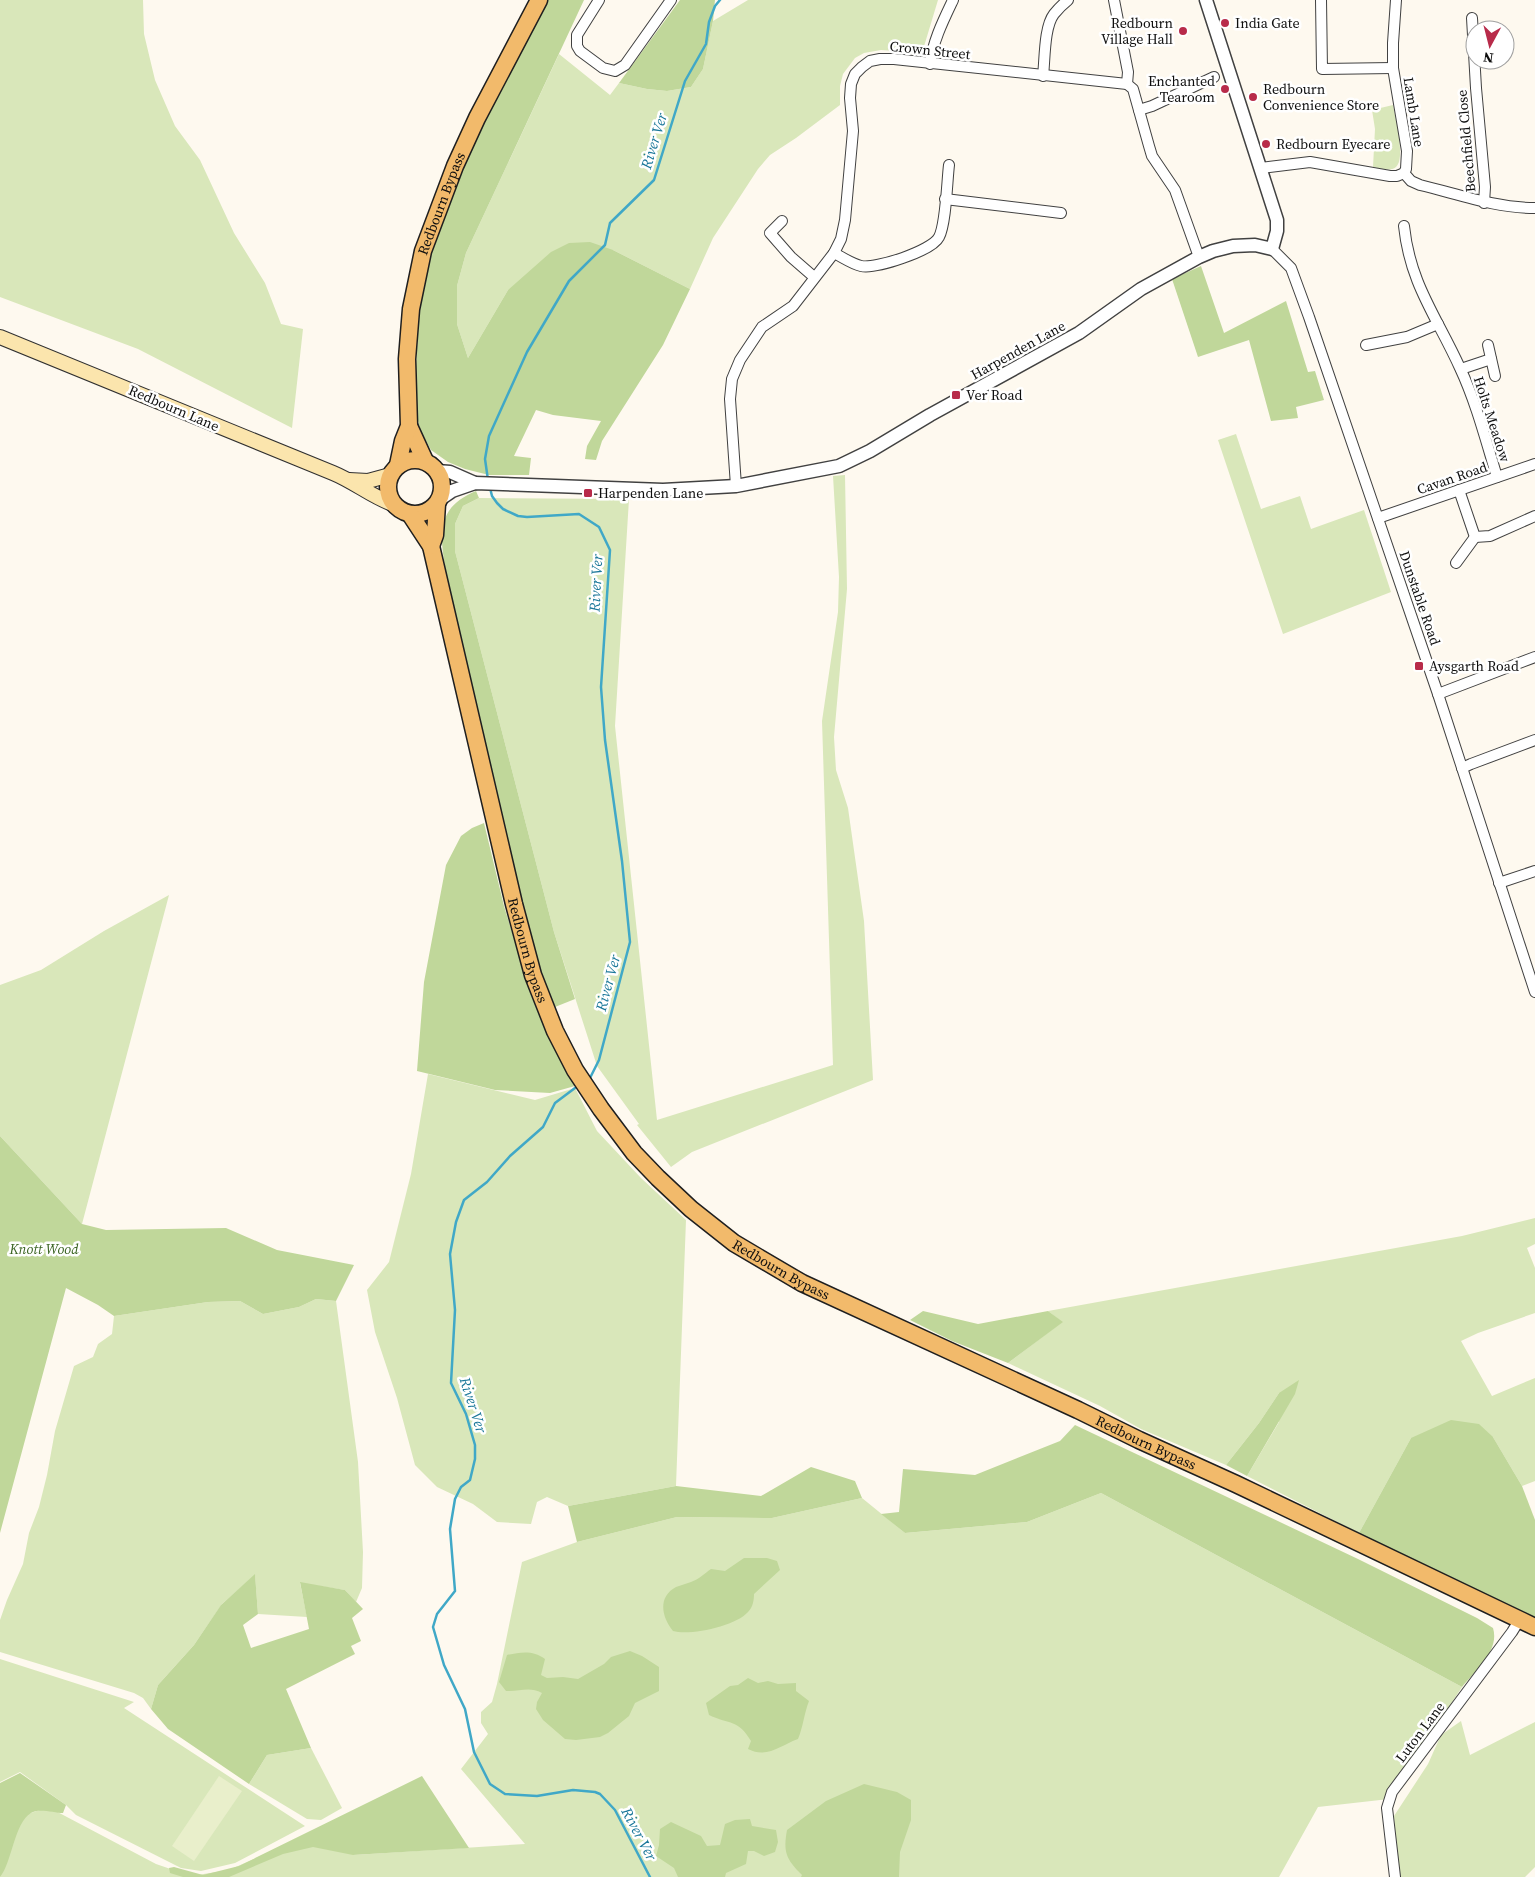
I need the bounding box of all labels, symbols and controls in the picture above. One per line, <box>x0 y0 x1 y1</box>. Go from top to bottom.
place label: Redbourn Village Hall <box>1101 13 1174 49</box>
place label: India Gate <box>1235 13 1300 33</box>
marker: India Gate <box>1219 17 1231 29</box>
north arrow <box>1465 20 1515 70</box>
marker: Redbourn Village Hall <box>1177 25 1189 37</box>
street label: Crown Street <box>889 36 972 64</box>
text: N <box>1482 47 1495 68</box>
place label: Enchanted Tearoom <box>1148 71 1215 107</box>
street label: Lamb Lane <box>1399 76 1429 148</box>
place label: Redbourn Convenience Store <box>1263 79 1379 115</box>
marker: Enchanted Tearoom <box>1219 83 1231 95</box>
street label: Beechfield Close <box>1452 89 1480 193</box>
marker: Redbourn Convenience Store <box>1247 91 1259 103</box>
water label: River Ver <box>635 109 672 172</box>
place label: Redbourn Eyecare <box>1276 134 1391 154</box>
marker: Redbourn Eyecare <box>1260 138 1272 150</box>
street label: Redbourn Bypass <box>412 149 470 258</box>
street label: Harpenden Lane <box>967 316 1069 384</box>
street label: Holts Meadow <box>1469 374 1515 465</box>
street label: Redbourn Lane <box>126 380 222 436</box>
place label: Ver Road <box>966 385 1023 405</box>
marker: Ver Road <box>950 389 962 401</box>
street label: Cavan Road <box>1414 457 1490 499</box>
place label: Harpenden Lane <box>598 483 703 503</box>
marker: Harpenden Lane <box>582 487 594 499</box>
street label: Dunstable Road <box>1394 548 1446 648</box>
water label: River Ver <box>583 553 608 613</box>
place label: Aysgarth Road <box>1429 656 1519 676</box>
marker: Aysgarth Road <box>1413 660 1425 672</box>
street label: Redbourn Bypass <box>503 896 553 1006</box>
water label: River Ver <box>590 951 625 1014</box>
street label: Redbourn Bypass <box>729 1234 833 1304</box>
park label: Knott Wood <box>9 1239 79 1259</box>
water label: River Ver <box>454 1373 493 1436</box>
street label: Redbourn Bypass <box>1092 1410 1199 1475</box>
street label: Luton Lane <box>1391 1698 1449 1766</box>
water label: River Ver <box>616 1803 663 1865</box>

